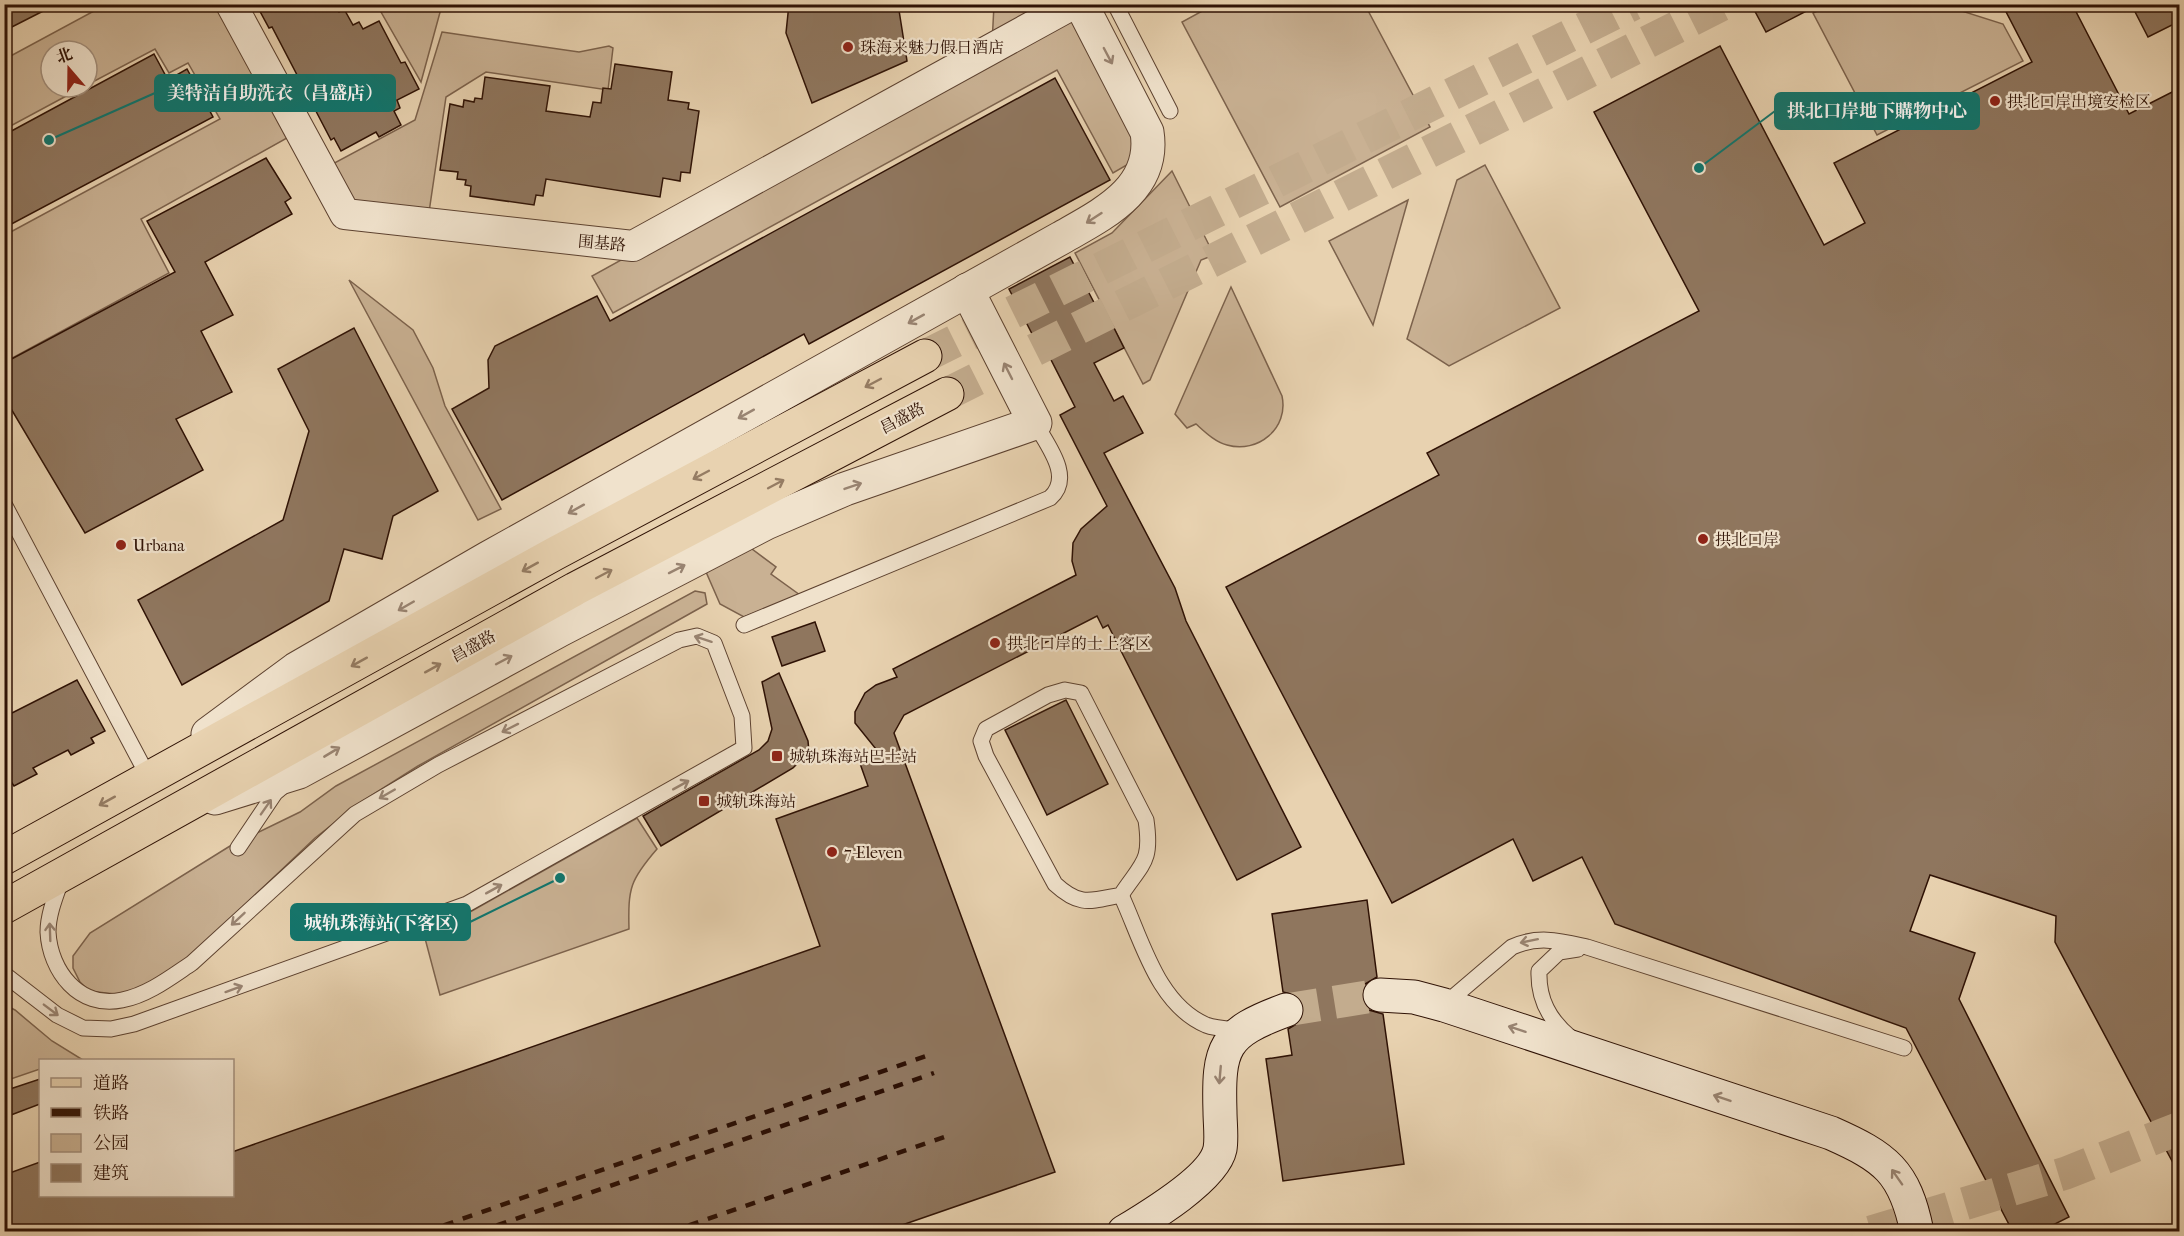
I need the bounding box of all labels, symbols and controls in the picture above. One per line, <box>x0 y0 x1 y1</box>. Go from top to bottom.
place label: 珠海来魅力假日酒店 <box>860 38 1004 57</box>
north arrow <box>39 39 99 99</box>
marker: 珠海来魅力假日酒店 <box>841 40 855 54</box>
text: 北 <box>53 44 75 67</box>
one-way arrow <box>1102 47 1114 64</box>
callout: 美特洁自助洗衣（昌盛店） <box>155 75 395 111</box>
text: 美特洁自助洗衣（昌盛店） <box>167 83 383 104</box>
place label: 拱北口岸出境安检区 <box>2007 92 2151 111</box>
callout: 拱北口岸地下購物中心 <box>1775 93 1979 129</box>
marker: 拱北口岸出境安检区 <box>1988 94 2002 108</box>
text: 拱北口岸地下購物中心 <box>1787 101 1967 122</box>
one-way arrow <box>1086 213 1103 225</box>
street label: 围基路 <box>577 231 627 255</box>
one-way arrow <box>908 313 925 325</box>
one-way arrow <box>1002 362 1014 380</box>
one-way arrow <box>865 378 883 389</box>
street label: 昌盛路 <box>876 398 928 438</box>
one-way arrow <box>738 408 755 420</box>
one-way arrow <box>693 470 711 481</box>
one-way arrow <box>767 477 785 489</box>
one-way arrow <box>843 480 862 491</box>
one-way arrow <box>567 504 585 515</box>
place label: 拱北口岸 <box>1715 530 1779 549</box>
marker: 拱北口岸 <box>1696 532 1710 546</box>
place label: Urbana <box>133 536 185 555</box>
marker: Urbana <box>114 538 128 552</box>
one-way arrow <box>521 562 539 573</box>
one-way arrow <box>668 563 686 575</box>
one-way arrow <box>594 568 612 579</box>
one-way arrow <box>398 600 415 612</box>
street label: 昌盛路 <box>447 626 499 666</box>
one-way arrow <box>695 633 713 644</box>
place label: 拱北口岸的士上客区 <box>1007 634 1151 653</box>
marker: 拱北口岸的士上客区 <box>988 636 1002 650</box>
one-way arrow <box>495 654 512 666</box>
one-way arrow <box>351 656 368 668</box>
one-way arrow <box>424 662 441 674</box>
one-way arrow <box>502 723 520 735</box>
one-way arrow <box>323 746 340 758</box>
place label: 城轨珠海站巴士站 <box>789 747 917 766</box>
marker: 城轨珠海站巴士站 <box>770 749 784 763</box>
one-way arrow <box>671 779 689 790</box>
one-way arrow <box>378 789 396 800</box>
place label: 城轨珠海站 <box>716 792 796 811</box>
marker: 城轨珠海站 <box>697 794 711 808</box>
one-way arrow <box>99 796 117 807</box>
one-way arrow <box>259 799 272 815</box>
place label: 7-Eleven <box>844 843 903 862</box>
marker: 7-Eleven <box>825 845 839 859</box>
one-way arrow <box>485 882 502 894</box>
callout: 城轨珠海站(下客区) <box>291 904 470 940</box>
one-way arrow <box>230 912 245 927</box>
text: 城轨珠海站(下客区) <box>304 913 458 934</box>
one-way arrow <box>44 923 55 943</box>
one-way arrow <box>1520 936 1539 948</box>
one-way arrow <box>224 982 243 993</box>
one-way arrow <box>42 1004 58 1016</box>
one-way arrow <box>1508 1023 1527 1034</box>
legend <box>39 1059 234 1197</box>
one-way arrow <box>1214 1064 1225 1084</box>
text: 道路 <box>93 1073 129 1094</box>
one-way arrow <box>1713 1091 1732 1102</box>
text: 铁路 <box>93 1103 129 1124</box>
text: 公园 <box>93 1133 129 1154</box>
text: 建筑 <box>93 1163 129 1184</box>
one-way arrow <box>1891 1170 1903 1186</box>

